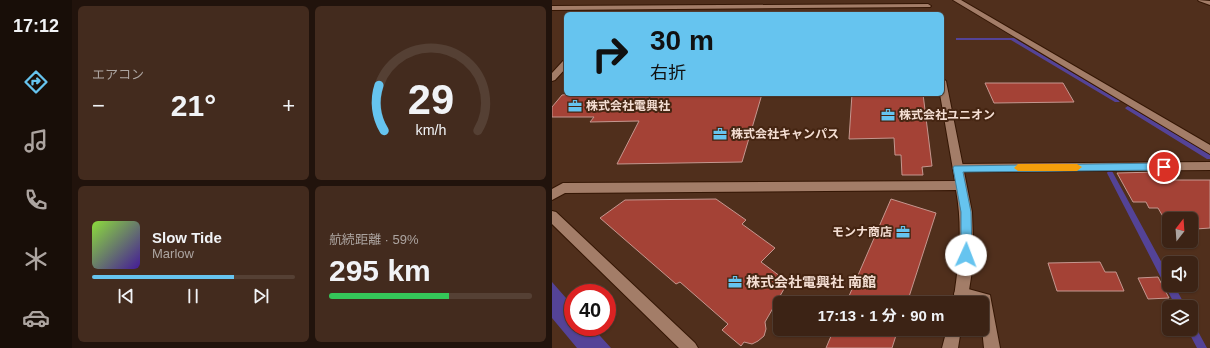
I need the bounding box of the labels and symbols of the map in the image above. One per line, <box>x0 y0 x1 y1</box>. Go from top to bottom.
office icon: 株式会社電興社 <box>567 98 583 114</box>
place label: 株式会社電興社 <box>586 99 670 113</box>
office icon: 株式会社ユニオン <box>880 107 896 123</box>
place label: 株式会社ユニオン <box>899 108 995 122</box>
office icon: 株式会社キャンパス <box>712 126 728 142</box>
place label: 株式会社キャンパス <box>731 127 839 141</box>
pin <box>1147 150 1181 184</box>
north arrow <box>1162 212 1198 248</box>
office icon: モンナ商店 <box>895 224 911 240</box>
place label: モンナ商店 <box>832 225 892 239</box>
position arrow <box>945 234 987 276</box>
office icon: 株式会社電興社 南館 <box>727 274 743 290</box>
place label: 株式会社電興社 南館 <box>746 274 876 290</box>
speed limit sign: 40 <box>564 284 616 336</box>

